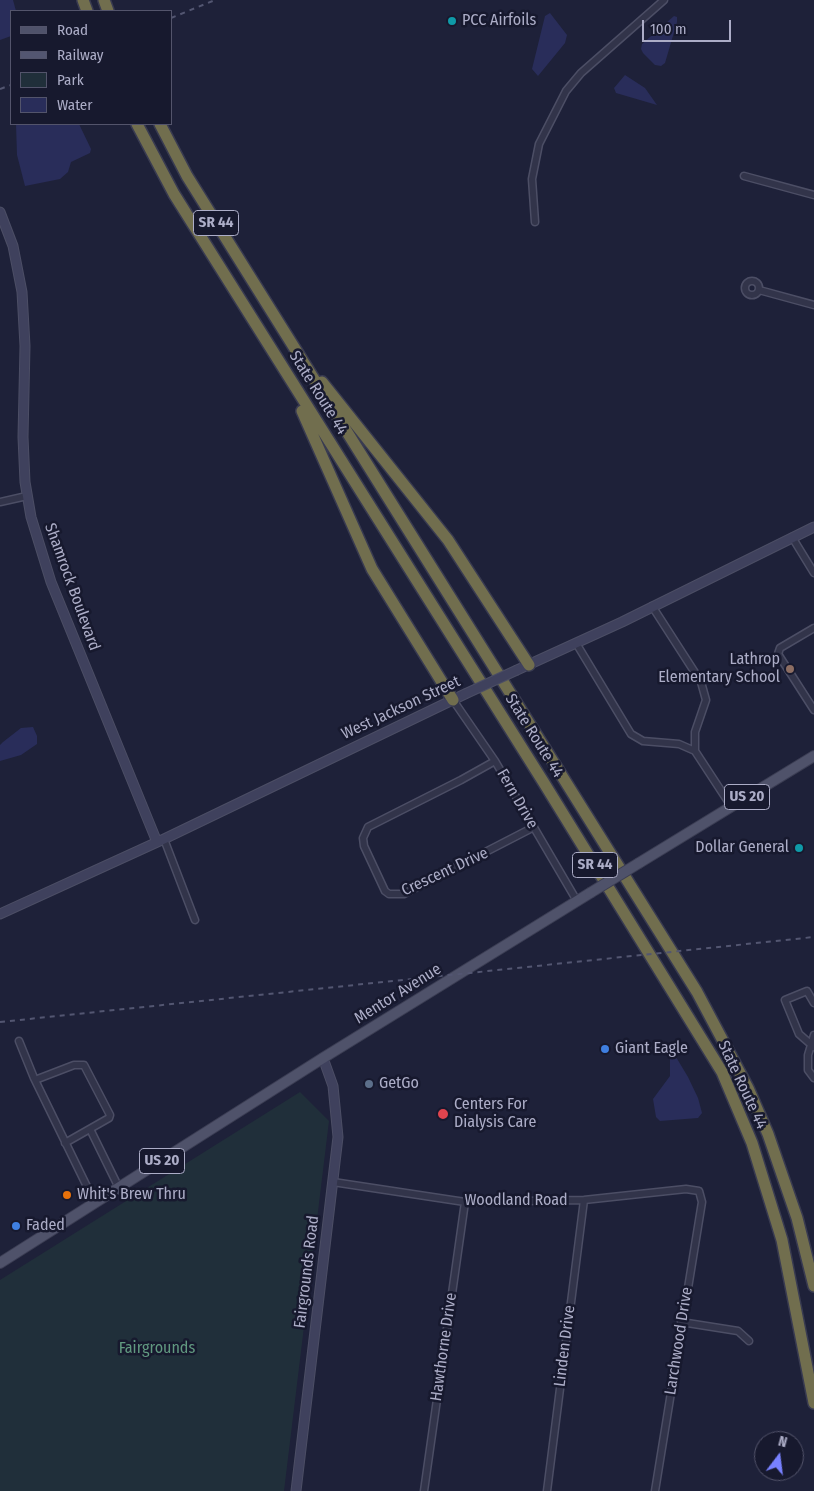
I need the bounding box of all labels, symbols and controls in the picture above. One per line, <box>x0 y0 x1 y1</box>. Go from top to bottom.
legend <box>10 10 172 125</box>
scale bar <box>644 10 733 42</box>
place label: PCC Airfoils <box>462 11 536 31</box>
marker: PCC Airfoils <box>446 15 458 27</box>
text: 100 m <box>650 20 687 38</box>
text: Road <box>57 21 88 39</box>
text: Railway <box>57 46 104 64</box>
text: Park <box>57 71 84 89</box>
text: Water <box>57 96 92 114</box>
road number: SR 44 <box>194 210 238 236</box>
street label: State Route 44 <box>285 348 351 438</box>
street label: Shamrock Boulevard <box>40 521 104 653</box>
place label: Lathrop Elementary School <box>658 650 780 688</box>
marker: Lathrop Elementary School <box>784 663 796 675</box>
street label: West Jackson Street <box>339 672 463 744</box>
street label: State Route 44 <box>501 691 567 781</box>
street label: Fern Drive <box>492 766 542 832</box>
road number: US 20 <box>724 784 770 810</box>
place label: Dollar General <box>695 838 789 858</box>
marker: Dollar General <box>793 842 805 854</box>
street label: Crescent Drive <box>399 844 491 900</box>
road number: SR 44 <box>572 852 618 878</box>
street label: Mentor Avenue <box>351 960 445 1028</box>
street label: State Route 44 <box>713 1038 771 1132</box>
place label: Giant Eagle <box>615 1039 688 1059</box>
marker: Giant Eagle <box>599 1043 611 1055</box>
place label: GetGo <box>379 1074 419 1094</box>
marker: GetGo <box>363 1078 375 1090</box>
place label: Centers For Dialysis Care <box>454 1095 536 1133</box>
marker: Centers For Dialysis Care <box>436 1107 450 1121</box>
road number: US 20 <box>140 1148 184 1174</box>
place label: Whit's Brew Thru <box>77 1185 186 1205</box>
marker: Whit's Brew Thru <box>61 1189 73 1201</box>
street label: Woodland Road <box>464 1191 568 1211</box>
street label: Fairgrounds Road <box>291 1215 323 1329</box>
place label: Faded <box>26 1216 65 1236</box>
marker: Faded <box>10 1220 22 1232</box>
street label: Larchwood Drive <box>661 1286 697 1396</box>
street label: Hawthorne Drive <box>427 1291 461 1403</box>
street label: Linden Drive <box>550 1304 580 1388</box>
park label: Fairgrounds <box>119 1339 195 1359</box>
north arrow <box>754 1431 804 1481</box>
text: N <box>776 1433 789 1451</box>

